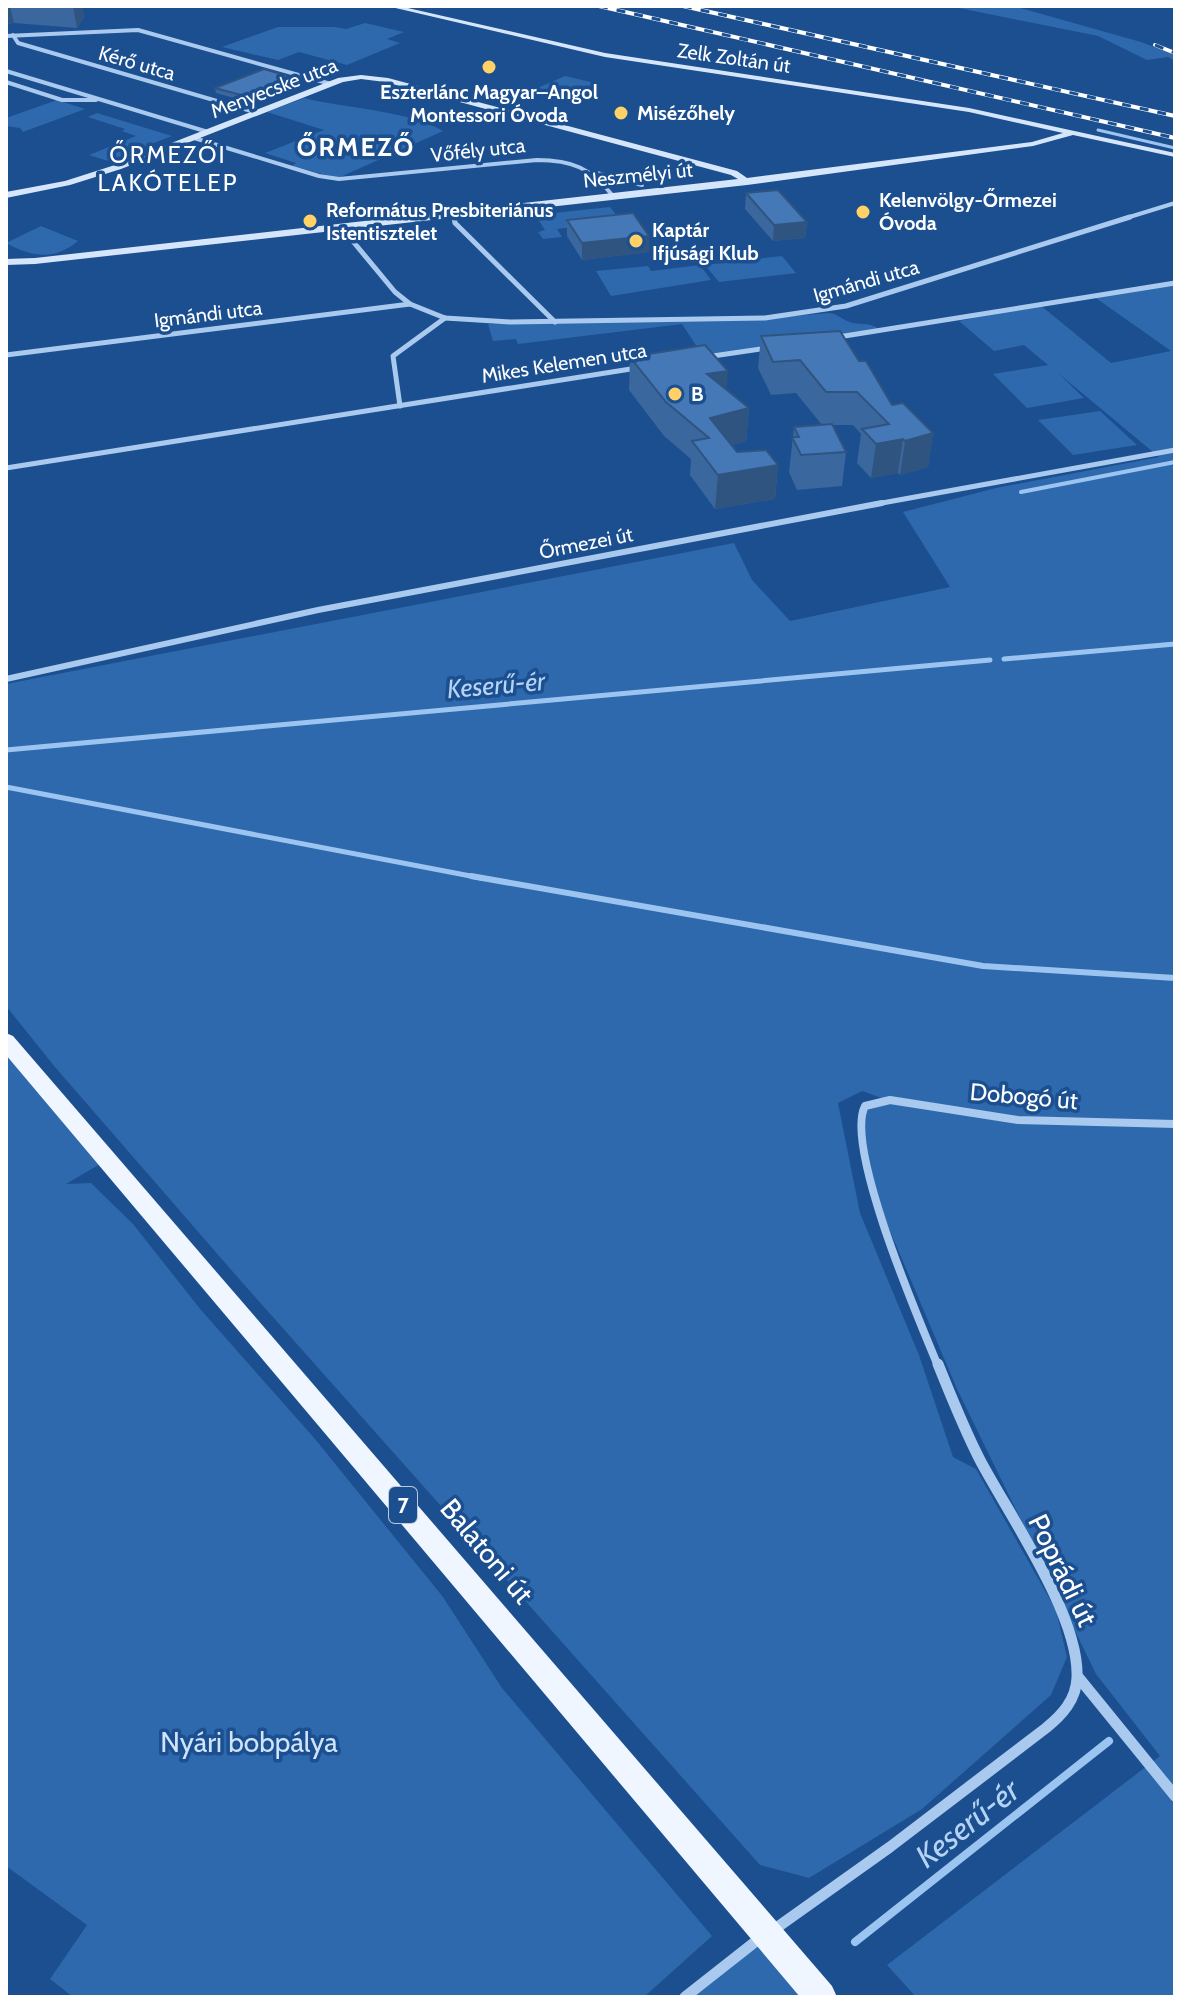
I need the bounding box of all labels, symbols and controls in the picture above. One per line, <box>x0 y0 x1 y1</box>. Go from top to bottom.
street label: Zelk Zoltán út <box>676 38 792 78</box>
street label: Kérő utca <box>96 41 178 85</box>
street label: Menyecske utca <box>207 53 341 123</box>
marker: Eszterlánc Magyar–Angol Montessori Óvoda <box>480 58 498 76</box>
place label: Eszterlánc Magyar–Angol Montessori Óvoda <box>380 80 598 127</box>
place label: Misézőhely <box>637 101 735 125</box>
marker: Misézőhely <box>612 104 630 122</box>
district label: ŐRMEZŐ <box>297 131 415 163</box>
street label: Vőfély utca <box>430 133 527 167</box>
district label: ŐRMEZŐI LAKÓTELEP <box>98 140 238 197</box>
street label: Neszmélyi út <box>582 157 694 193</box>
place label: Kelenvölgy-Őrmezei Óvoda <box>879 188 1057 235</box>
place label: Református Presbiteriánus Istentisztelet <box>326 198 553 245</box>
marker: Kelenvölgy-Őrmezei Óvoda <box>854 203 872 221</box>
marker: Református Presbiteriánus Istentisztelet <box>301 212 319 230</box>
place label: Kaptár Ifjúsági Klub <box>652 218 759 265</box>
marker: Kaptár Ifjúsági Klub <box>627 232 645 250</box>
street label: Igmándi utca <box>810 254 922 308</box>
street label: Igmándi utca <box>153 295 264 333</box>
street label: Mikes Kelemen utca <box>480 338 649 388</box>
place label: B <box>691 382 704 406</box>
marker: B <box>666 385 684 403</box>
street label: Őrmezei út <box>537 522 635 564</box>
water label: Keserű-ér <box>446 665 547 705</box>
street label: Dobogó út <box>969 1077 1079 1115</box>
road number: 7 <box>389 1487 417 1523</box>
street label: Balatoni út <box>433 1492 541 1610</box>
street label: Poprádi út <box>1021 1508 1105 1632</box>
park label: Nyári bobpálya <box>160 1725 338 1759</box>
water label: Keserű-ér <box>907 1770 1028 1876</box>

